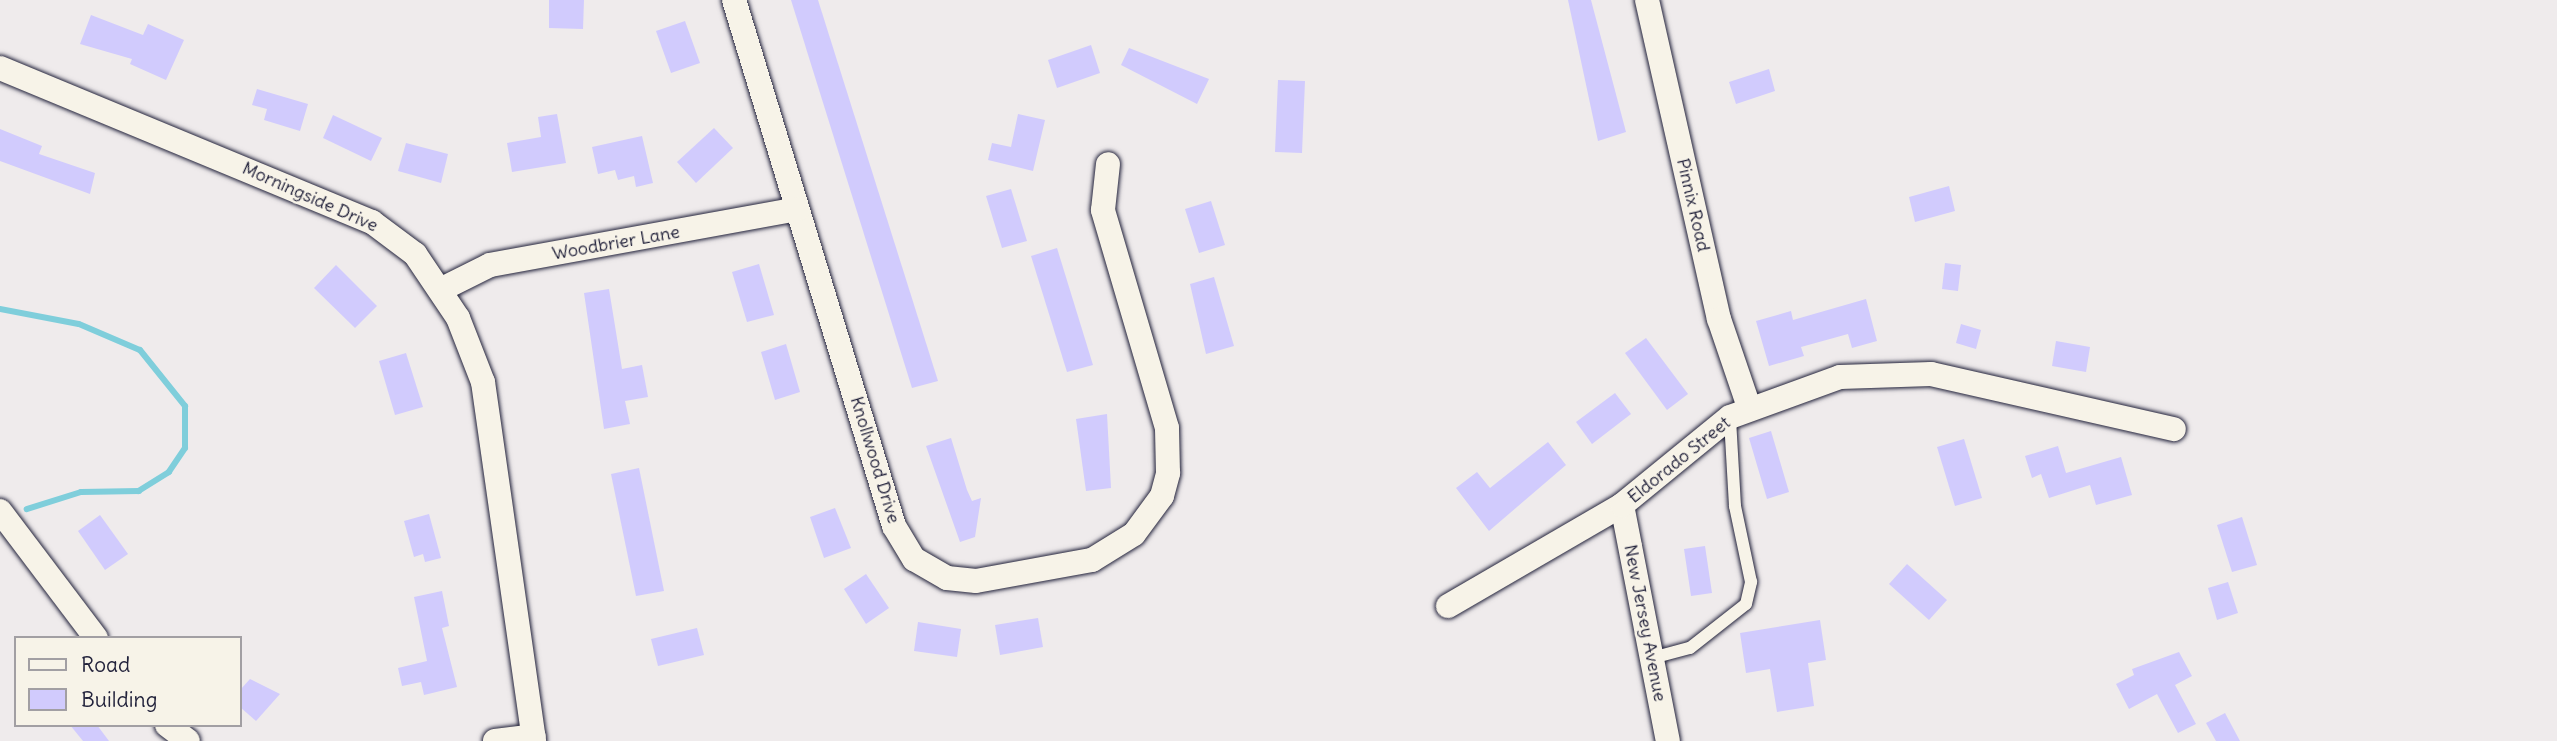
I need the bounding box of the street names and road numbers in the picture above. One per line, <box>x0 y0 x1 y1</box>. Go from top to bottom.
street label: Pinnix Road <box>1672 156 1714 254</box>
street label: Morningside Drive <box>239 157 381 237</box>
street label: Woodbrier Lane <box>550 221 682 265</box>
street label: Knollwood Drive <box>845 394 905 526</box>
street label: Eldorado Street <box>1623 412 1735 508</box>
street label: New Jersey Avenue <box>1619 543 1671 703</box>

